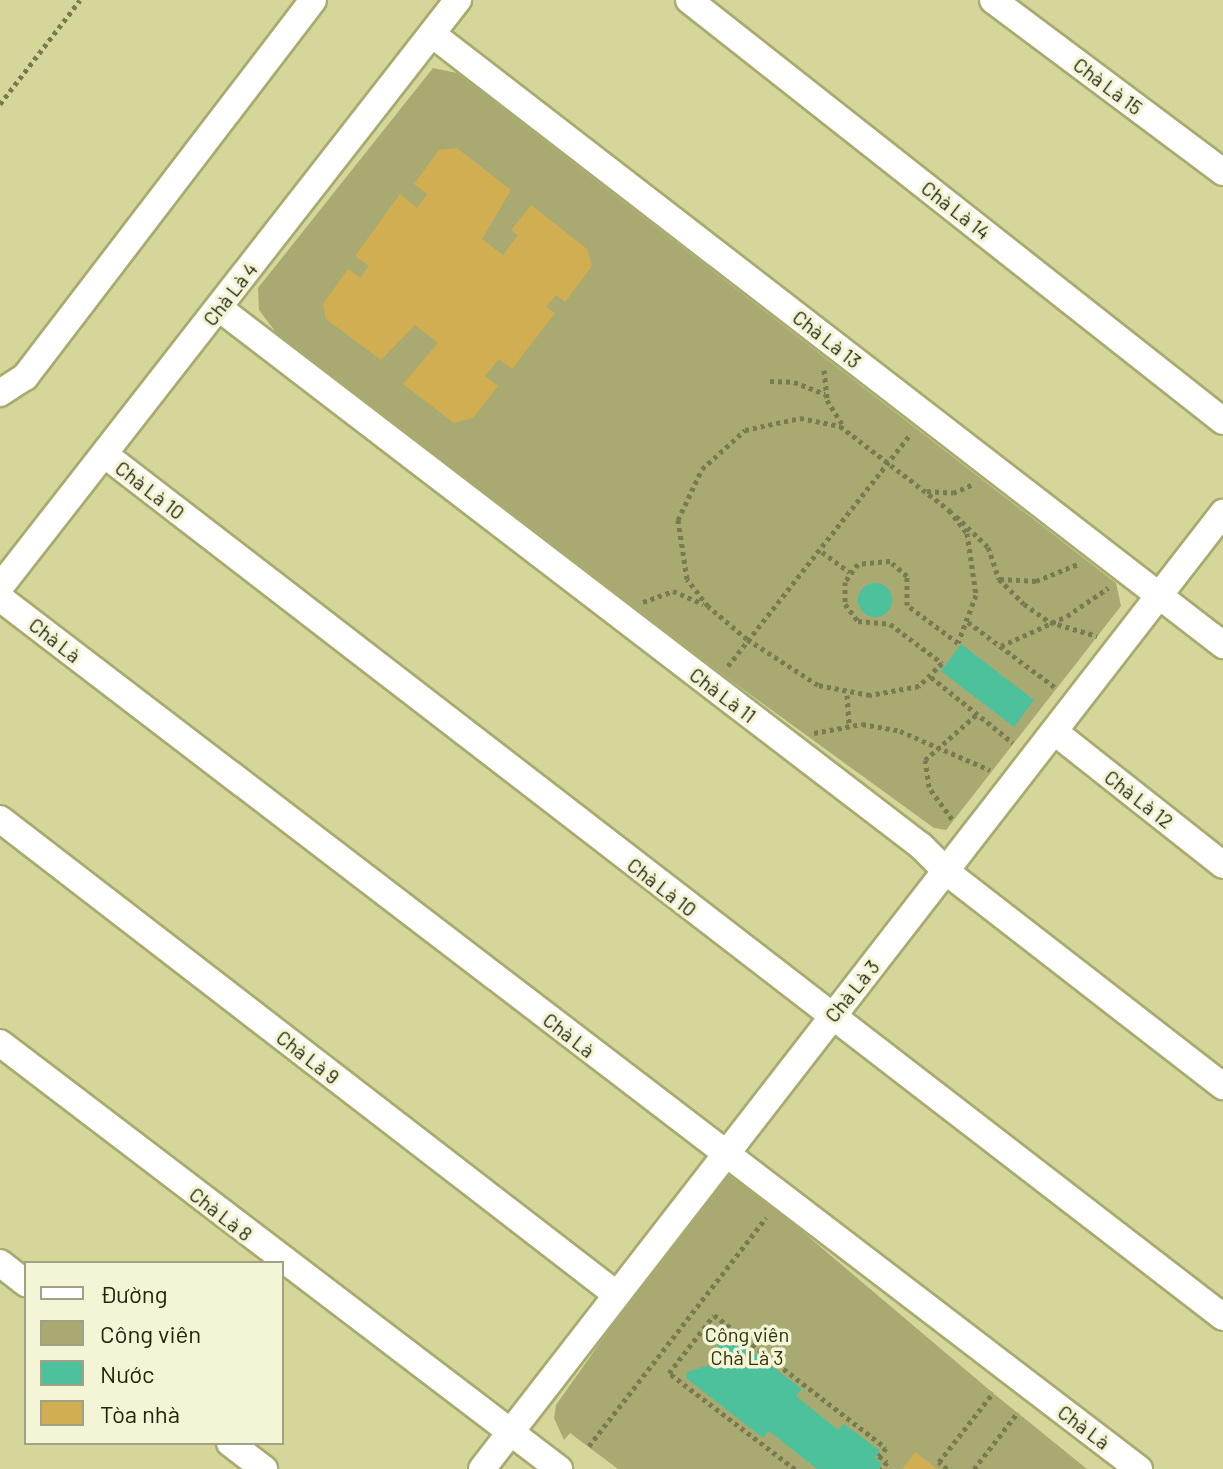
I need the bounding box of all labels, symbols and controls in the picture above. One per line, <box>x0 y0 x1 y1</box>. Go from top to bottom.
street label: Chà Là 15 <box>1069 52 1147 120</box>
street label: Chà Là 14 <box>917 176 995 244</box>
street label: Chà Là 4 <box>198 258 262 330</box>
street label: Chà Là 13 <box>788 305 866 373</box>
street label: Chà Là 10 <box>111 456 189 524</box>
street label: Chà Là <box>24 612 86 668</box>
street label: Chà Là 11 <box>685 662 761 728</box>
street label: Chà Là 12 <box>1100 765 1178 833</box>
street label: Chà Là 10 <box>623 853 701 921</box>
street label: Chà Là 3 <box>820 955 884 1027</box>
street label: Chà Là <box>538 1007 600 1063</box>
street label: Chà Là 9 <box>272 1025 344 1089</box>
street label: Chà Là 8 <box>185 1182 257 1246</box>
legend <box>24 1261 284 1445</box>
text: Đường <box>100 1279 168 1308</box>
text: Công viên <box>100 1319 201 1348</box>
park label: Công viên Chà Là 3 <box>705 1322 789 1369</box>
text: Nước <box>100 1359 155 1388</box>
text: Tòa nhà <box>100 1399 180 1428</box>
street label: Chà Là <box>1053 1400 1115 1454</box>

